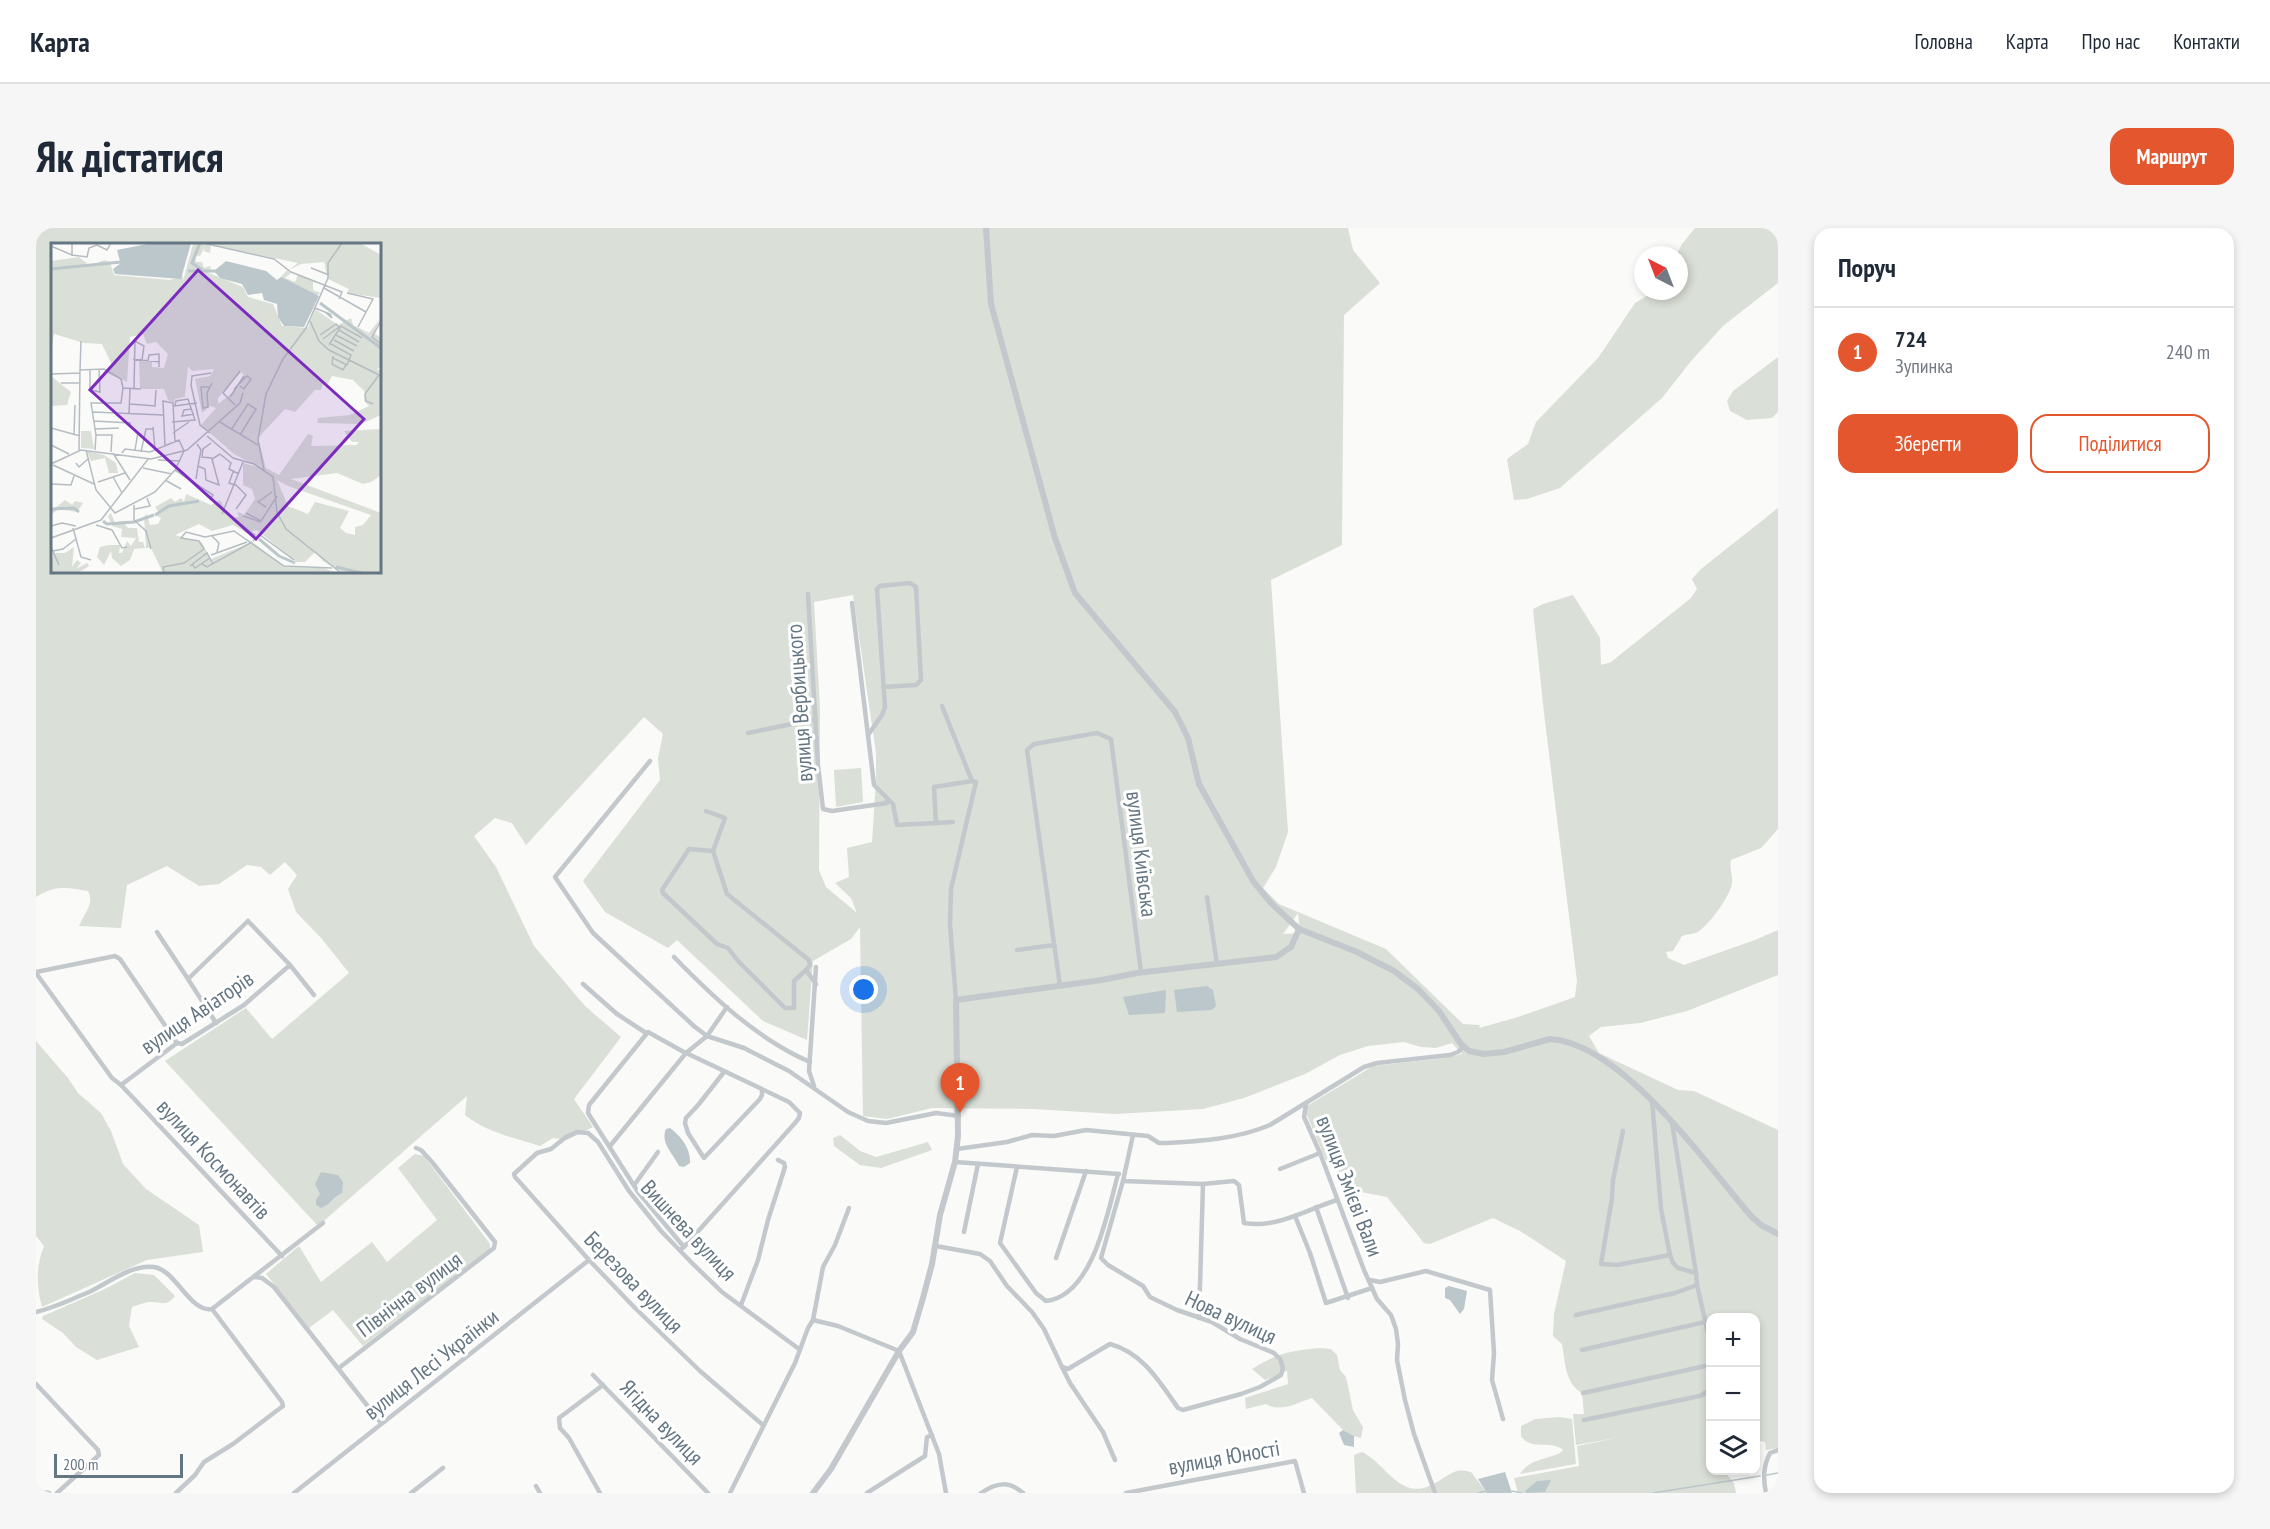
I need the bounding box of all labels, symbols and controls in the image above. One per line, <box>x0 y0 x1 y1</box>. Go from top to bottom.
text: Карта <box>30 23 90 60</box>
text: Головна <box>1915 28 1973 55</box>
text: Карта <box>2006 28 2049 55</box>
text: Про нас <box>2082 28 2140 55</box>
text: Контакти <box>2173 28 2240 55</box>
button: Маршрут <box>2110 128 2234 185</box>
text: Як дістатися <box>36 129 224 184</box>
inset map <box>51 243 381 573</box>
north arrow <box>1634 246 1688 300</box>
text: Поруч <box>1838 251 1896 284</box>
text: 724 <box>1895 325 1927 353</box>
text: 1 <box>1853 339 1862 365</box>
text: 240 m <box>2166 339 2210 365</box>
text: Зупинка <box>1895 353 1953 379</box>
button: Зберегти <box>1838 414 2018 473</box>
button: Поділитися <box>2030 414 2210 473</box>
street label: вулиця Вербицького <box>780 623 818 783</box>
street label: вулиця Київська <box>1120 790 1164 918</box>
street label: вулиця Авіаторів <box>135 964 259 1060</box>
your location <box>849 975 878 1004</box>
pin: 1 <box>940 1064 980 1113</box>
street label: вулиця Космонавтів <box>151 1093 277 1225</box>
street label: вулиця Змієві Вали <box>1310 1112 1390 1260</box>
street label: Вишнева вулиця <box>635 1174 743 1286</box>
street label: Березова вулиця <box>578 1225 690 1339</box>
street label: Північна вулиця <box>351 1245 467 1343</box>
street label: Нова вулиця <box>1181 1284 1281 1350</box>
street label: вулиця Лесі Українки <box>358 1303 504 1425</box>
map controls <box>1706 1313 1760 1475</box>
button: + <box>1706 1313 1760 1367</box>
button: − <box>1706 1367 1760 1421</box>
street label: Ягідна вулиця <box>614 1373 710 1471</box>
button: layers <box>1706 1421 1760 1475</box>
street label: вулиця Юності <box>1166 1433 1282 1481</box>
scale bar <box>54 1451 183 1478</box>
text: 200 m <box>63 1454 98 1474</box>

